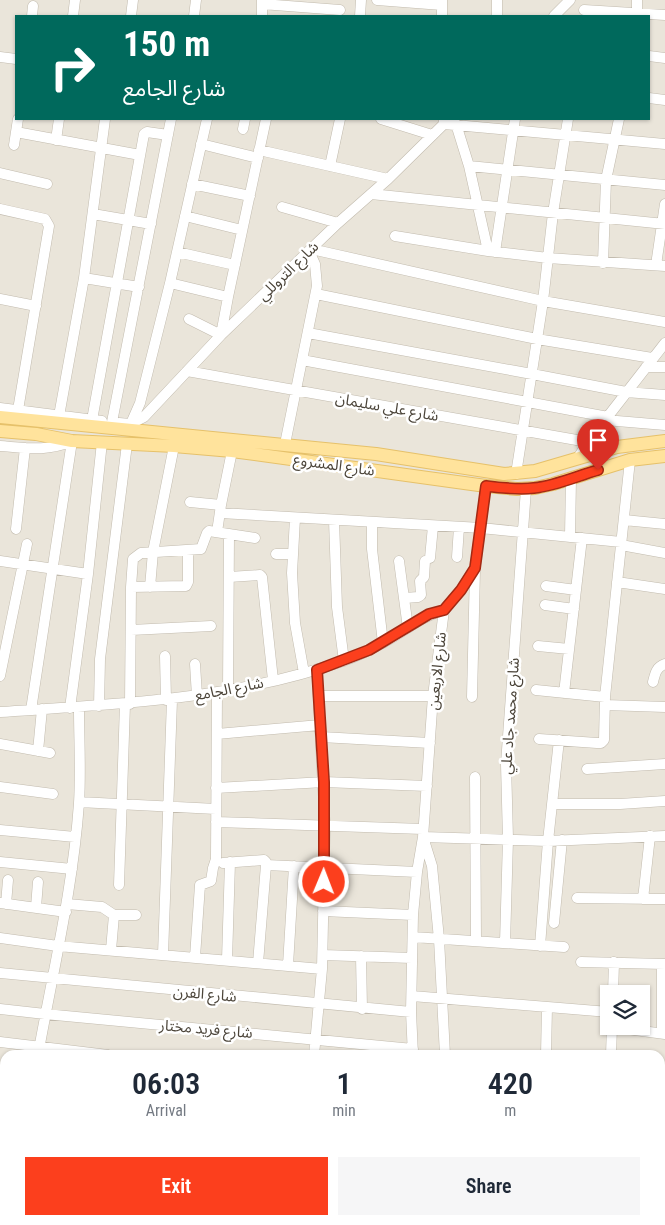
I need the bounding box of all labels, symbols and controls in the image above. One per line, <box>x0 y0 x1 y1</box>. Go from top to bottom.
text: 150 m <box>123 24 210 65</box>
icon: right <box>40 35 105 100</box>
text: شارع الجامع <box>123 76 226 101</box>
street label: شارع التروللي <box>254 237 325 307</box>
street label: شارع علي سليمان <box>334 389 440 428</box>
pin <box>577 419 619 470</box>
icon: arrive <box>584 426 612 454</box>
street label: شارع المشروع <box>292 450 376 483</box>
street label: شارع الاربعين <box>424 631 453 711</box>
street label: شارع محمد جاد علي <box>497 657 526 775</box>
street label: شارع الجامع <box>193 673 266 707</box>
position arrow <box>297 855 349 907</box>
street label: شارع الفرن <box>172 982 238 1009</box>
map controls <box>600 985 650 1035</box>
button: layers <box>600 985 650 1035</box>
street label: شارع فريد مختار <box>157 1016 254 1045</box>
text: 06:03 <box>132 1066 200 1101</box>
text: 1 <box>336 1066 352 1101</box>
text: 420 <box>488 1066 533 1101</box>
text: Arrival <box>146 1101 186 1120</box>
text: min <box>332 1101 356 1120</box>
text: m <box>504 1101 516 1120</box>
button: Exit <box>25 1157 328 1215</box>
button: Share <box>338 1157 640 1215</box>

